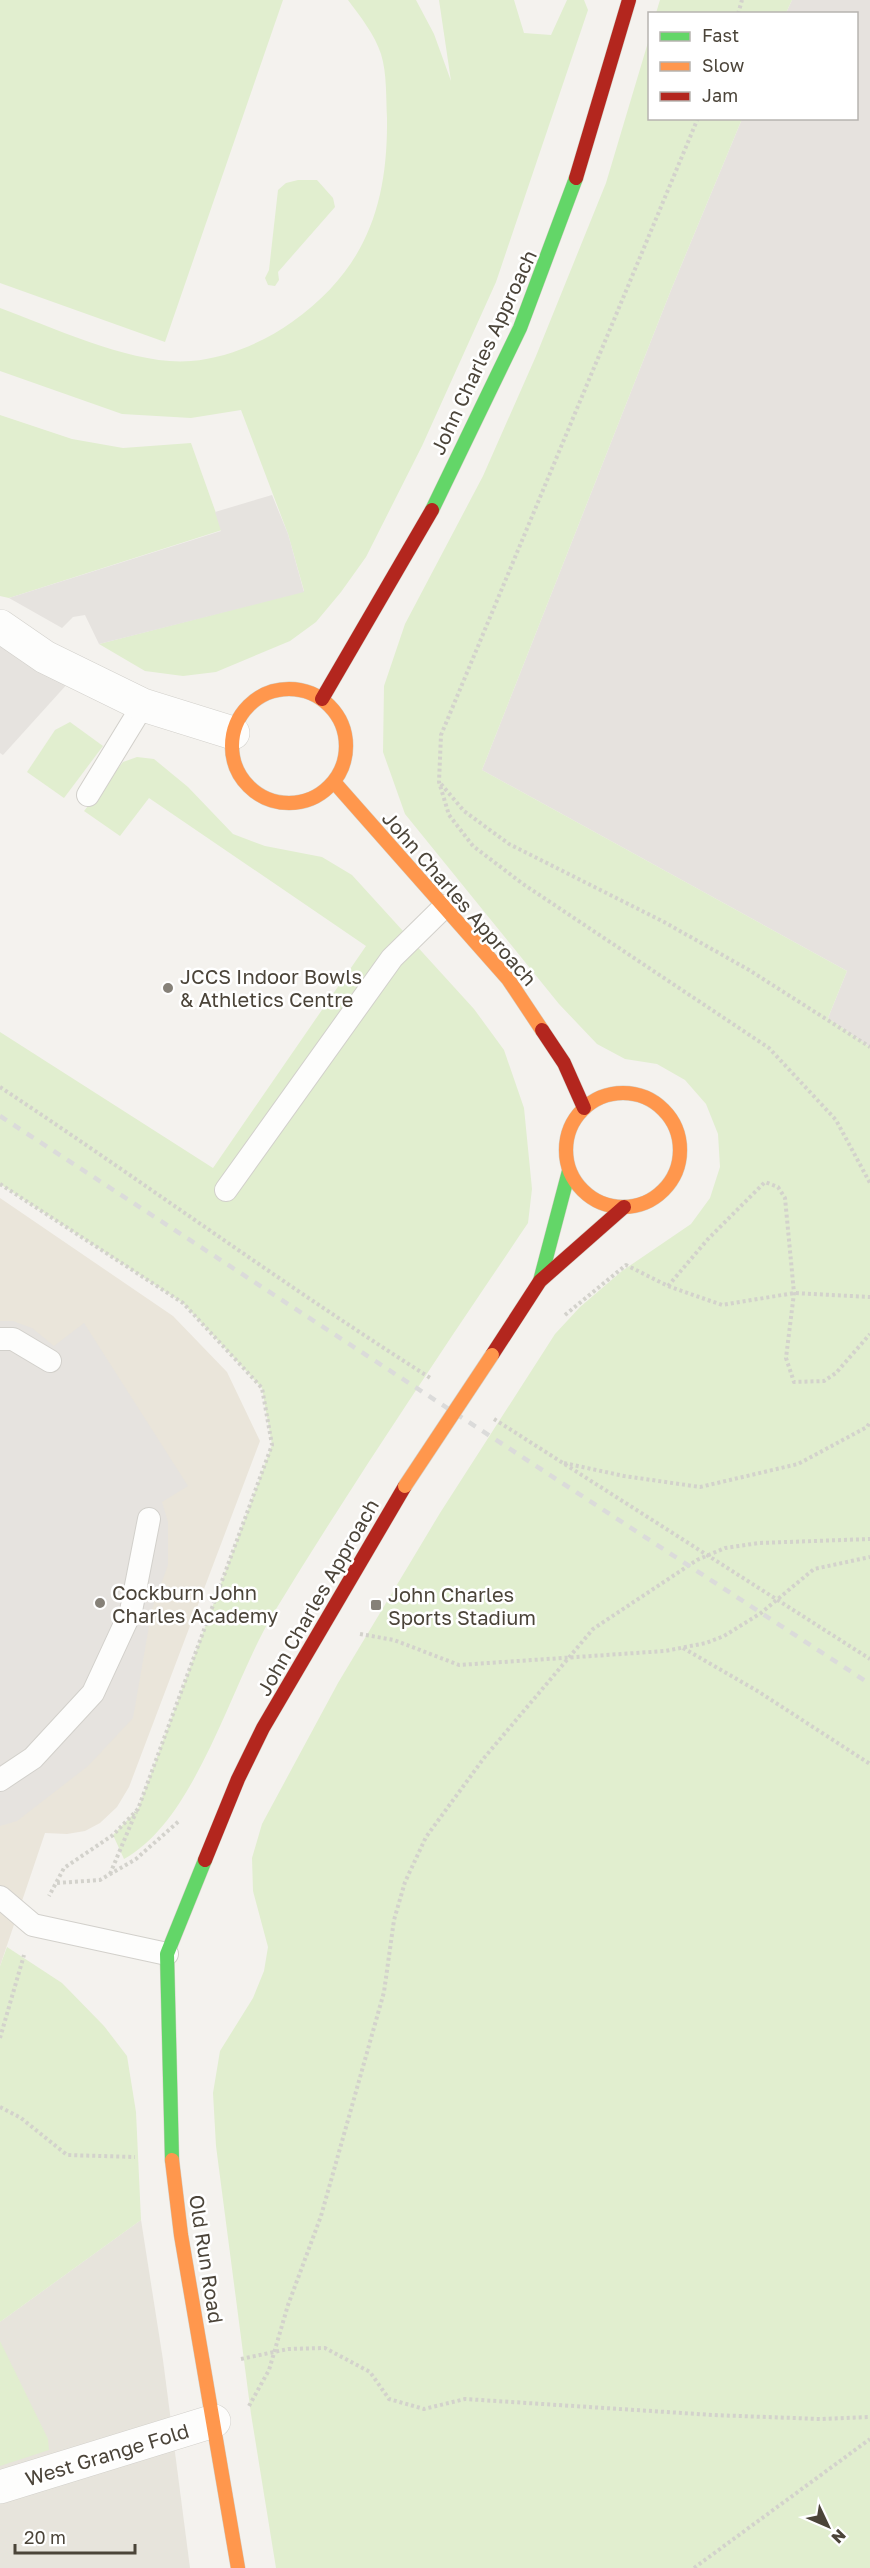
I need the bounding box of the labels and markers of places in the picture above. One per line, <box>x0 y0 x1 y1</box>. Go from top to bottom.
place label: JCCS Indoor Bowls & Athletics Centre <box>180 964 362 1011</box>
marker: JCCS Indoor Bowls & Athletics Centre <box>161 981 175 995</box>
place label: Cockburn John Charles Academy <box>112 1580 278 1627</box>
place label: John Charles Sports Stadium <box>388 1582 536 1629</box>
marker: Cockburn John Charles Academy <box>93 1596 107 1610</box>
marker: John Charles Sports Stadium <box>369 1598 383 1612</box>

